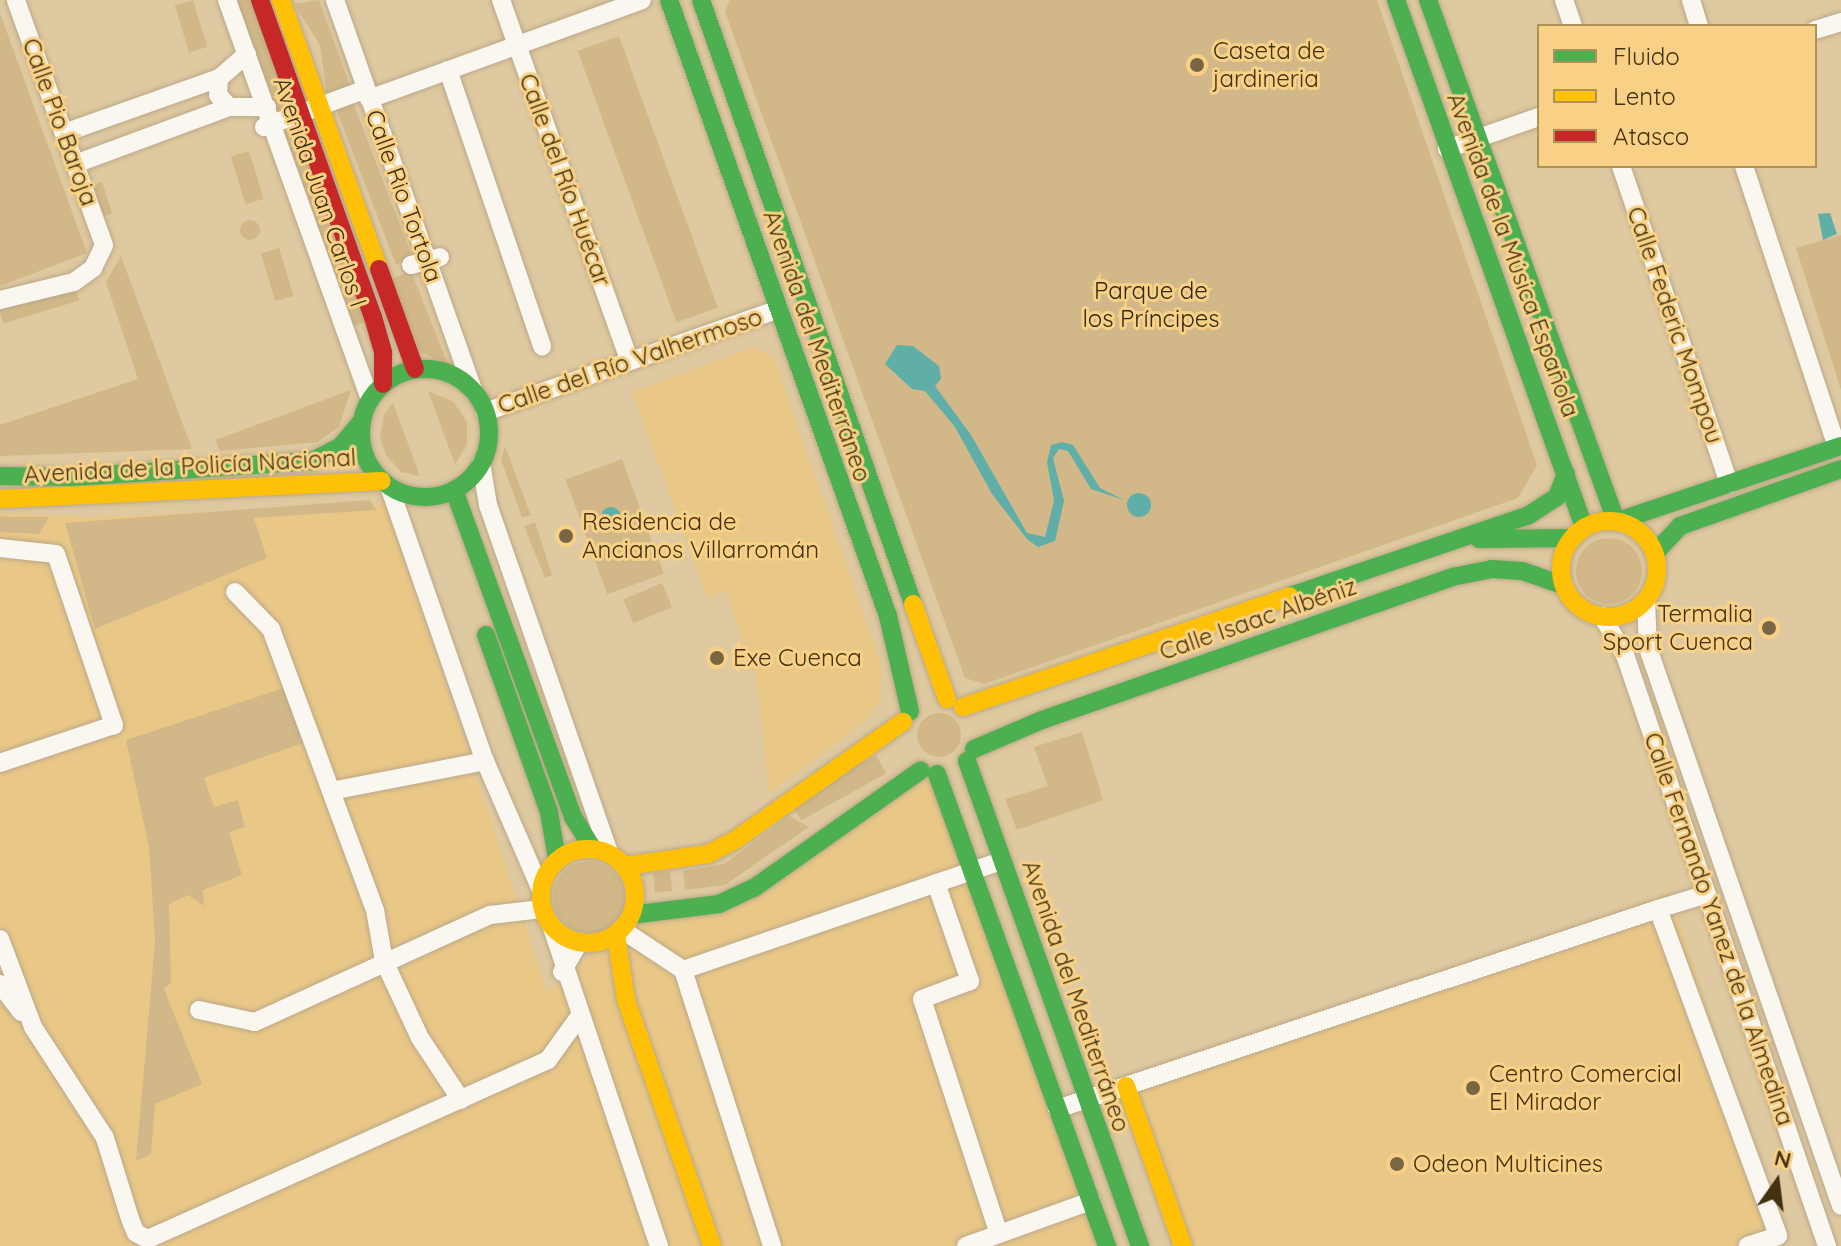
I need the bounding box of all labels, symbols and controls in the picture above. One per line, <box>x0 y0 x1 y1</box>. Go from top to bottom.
legend <box>1537 24 1817 168</box>
street label: Calle Pio Baroja <box>16 34 104 210</box>
place label: Caseta de jardineria <box>1213 37 1325 93</box>
text: Fluido <box>1613 41 1680 71</box>
marker: Caseta de jardineria <box>1188 56 1206 74</box>
street label: Calle del Río Huécar <box>513 70 617 290</box>
street label: Avenida Juan Carlos I <box>267 73 373 311</box>
text: Lento <box>1613 81 1676 111</box>
street label: Avenida de la Música Española <box>1441 89 1585 421</box>
street label: Calle Rio Tortola <box>359 106 449 286</box>
text: Atasco <box>1613 121 1689 151</box>
street label: Calle Federic Mompou <box>1621 203 1729 447</box>
street label: Avenida del Mediterráneo <box>757 207 877 485</box>
park label: Parque de los Príncipes <box>1082 277 1220 333</box>
street label: Calle del Río Valhermoso <box>494 302 766 420</box>
street label: Avenida de la Policía Nacional <box>23 443 357 489</box>
place label: Residencia de Ancianos Villarromán <box>582 508 819 564</box>
marker: Residencia de Ancianos Villarromán <box>557 527 575 545</box>
street label: Calle Isaac Albéniz <box>1156 572 1360 666</box>
place label: Termalia Sport Cuenca <box>1603 600 1753 656</box>
marker: Termalia Sport Cuenca <box>1760 619 1778 637</box>
place label: Exe Cuenca <box>733 644 862 672</box>
marker: Exe Cuenca <box>708 649 726 667</box>
street label: Calle Fernando Yanez de la Almedina <box>1638 729 1800 1129</box>
street label: Avenida del Mediterráneo <box>1016 857 1136 1135</box>
place label: Centro Comercial El Mirador <box>1489 1060 1682 1116</box>
marker: Centro Comercial El Mirador <box>1464 1079 1482 1097</box>
north arrow <box>1737 1142 1817 1222</box>
text: N <box>1772 1143 1794 1174</box>
place label: Odeon Multicines <box>1413 1150 1603 1178</box>
marker: Odeon Multicines <box>1388 1155 1406 1173</box>

